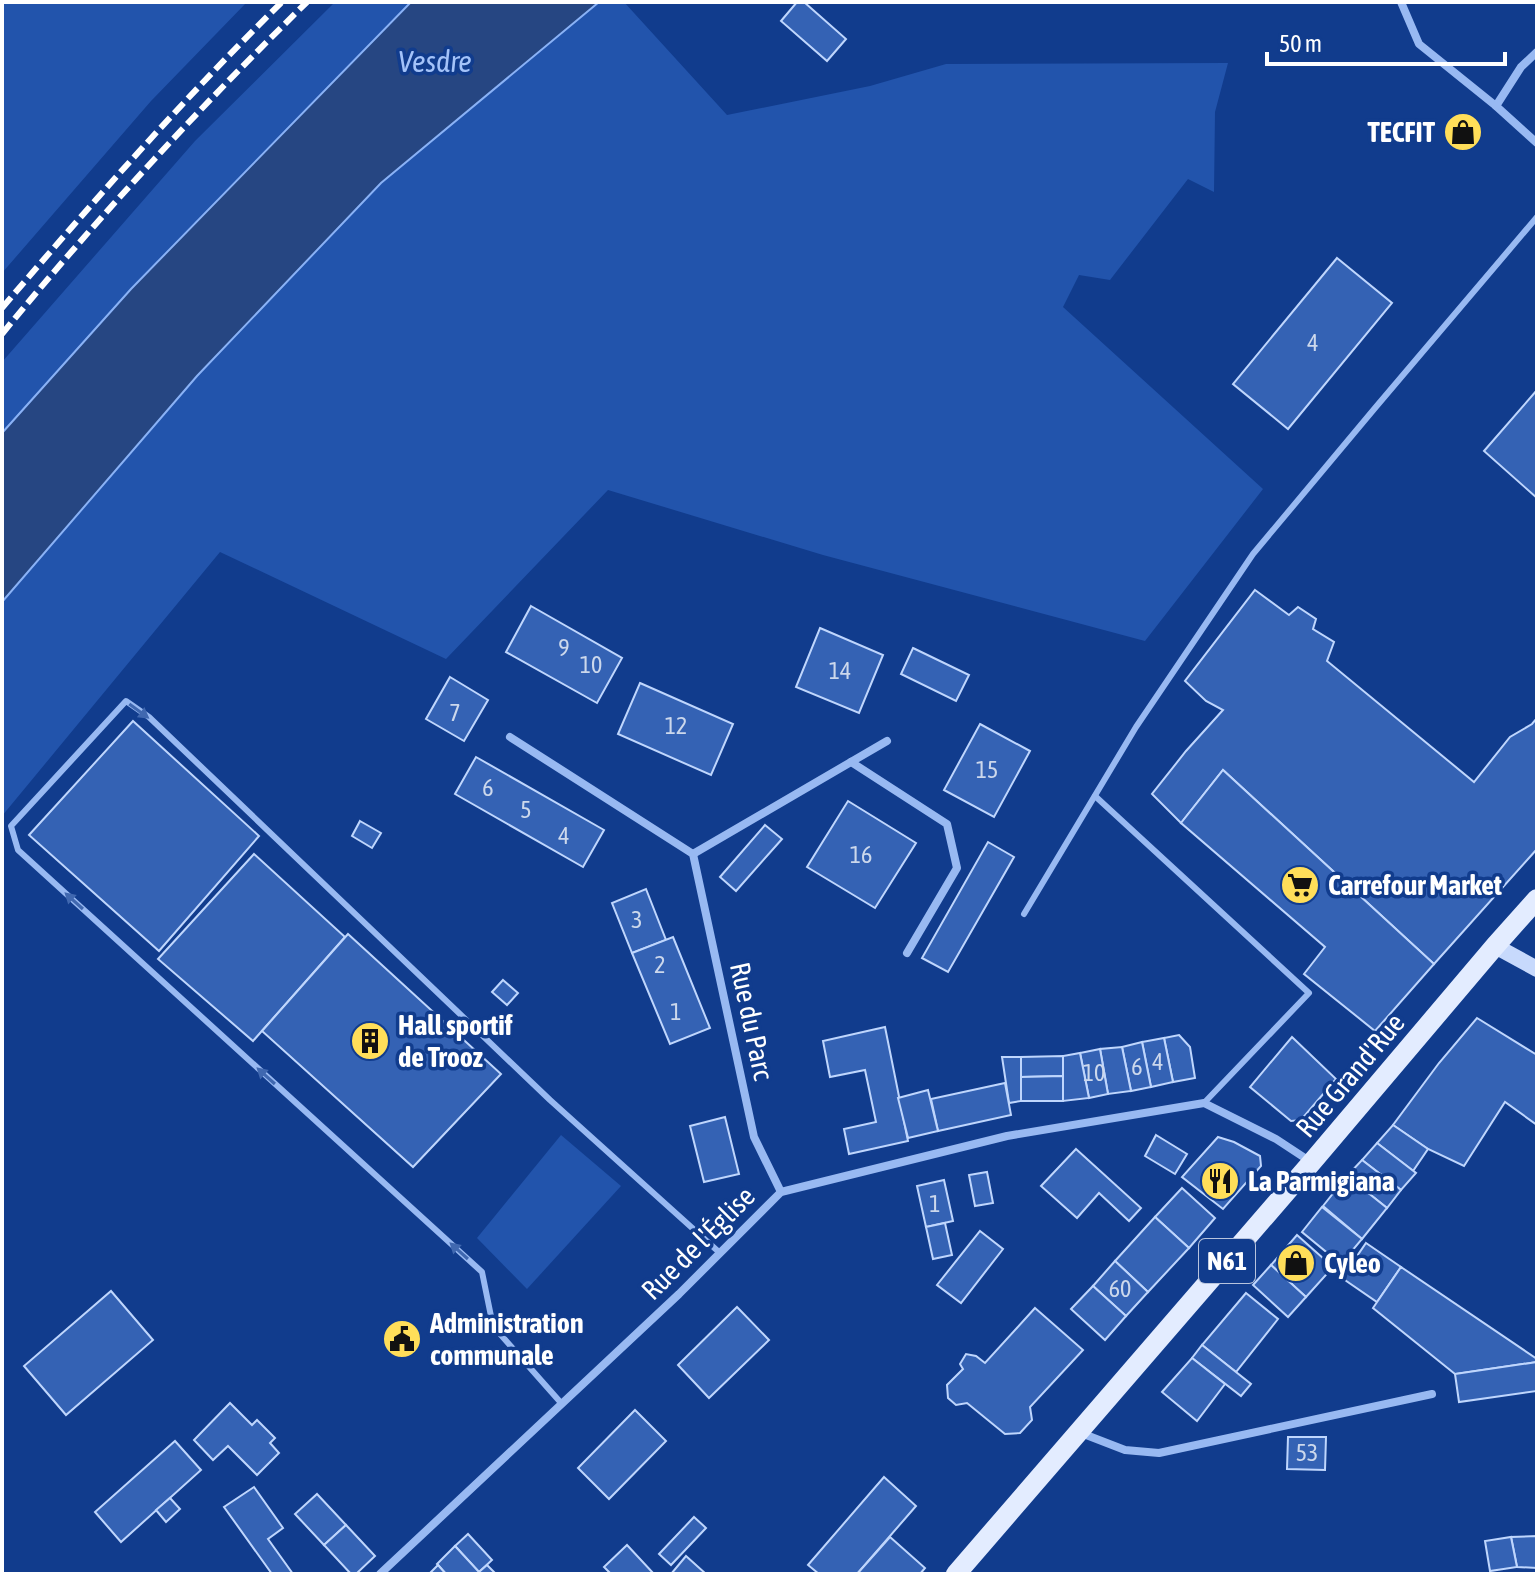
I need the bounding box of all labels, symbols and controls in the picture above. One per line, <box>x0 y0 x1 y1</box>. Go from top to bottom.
scale bar <box>1267 16 1505 66</box>
text: 50 m <box>1279 30 1322 57</box>
water label: Vesdre <box>398 44 472 78</box>
shop icon: TECFIT <box>1442 111 1484 153</box>
place label: TECFIT <box>1367 116 1436 148</box>
house number: 4 <box>1307 329 1319 356</box>
house number: 9 <box>558 634 570 661</box>
house number: 10 <box>580 651 602 678</box>
house number: 14 <box>829 657 851 684</box>
house number: 7 <box>449 699 461 726</box>
one-way arrow <box>129 702 150 718</box>
house number: 12 <box>665 712 687 739</box>
house number: 15 <box>976 756 998 783</box>
house number: 6 <box>482 774 494 801</box>
house number: 5 <box>520 796 532 823</box>
house number: 4 <box>558 822 570 849</box>
house number: 16 <box>850 841 872 868</box>
supermarket icon: Carrefour Market <box>1279 864 1321 906</box>
place label: Carrefour Market <box>1328 869 1502 901</box>
one-way arrow <box>65 893 84 911</box>
house number: 3 <box>631 906 643 933</box>
house number: 2 <box>654 951 666 978</box>
street label: Rue du Parc <box>724 959 780 1083</box>
house number: 1 <box>670 998 682 1025</box>
street label: Rue Grand'Rue <box>1289 1007 1411 1143</box>
place label: Hall sportif de Trooz <box>398 1009 513 1073</box>
building icon: Hall sportif de Trooz <box>349 1020 391 1062</box>
house number: 4 <box>1152 1048 1164 1075</box>
house number: 6 <box>1131 1053 1143 1080</box>
house number: 10 <box>1083 1059 1105 1086</box>
one-way arrow <box>257 1068 276 1086</box>
restaurant icon: La Parmigiana <box>1199 1160 1241 1202</box>
place label: La Parmigiana <box>1248 1165 1395 1197</box>
street label: Rue de l'Église <box>635 1180 761 1306</box>
house number: 1 <box>929 1190 941 1217</box>
road number: N61 <box>1199 1239 1255 1283</box>
shop icon: Cyleo <box>1275 1242 1317 1284</box>
one-way arrow <box>449 1243 468 1261</box>
place label: Cyleo <box>1324 1247 1381 1279</box>
house number: 60 <box>1109 1275 1131 1302</box>
place label: Administration communale <box>429 1307 584 1371</box>
public building icon: Administration communale <box>381 1318 423 1360</box>
house number: 53 <box>1296 1439 1318 1466</box>

